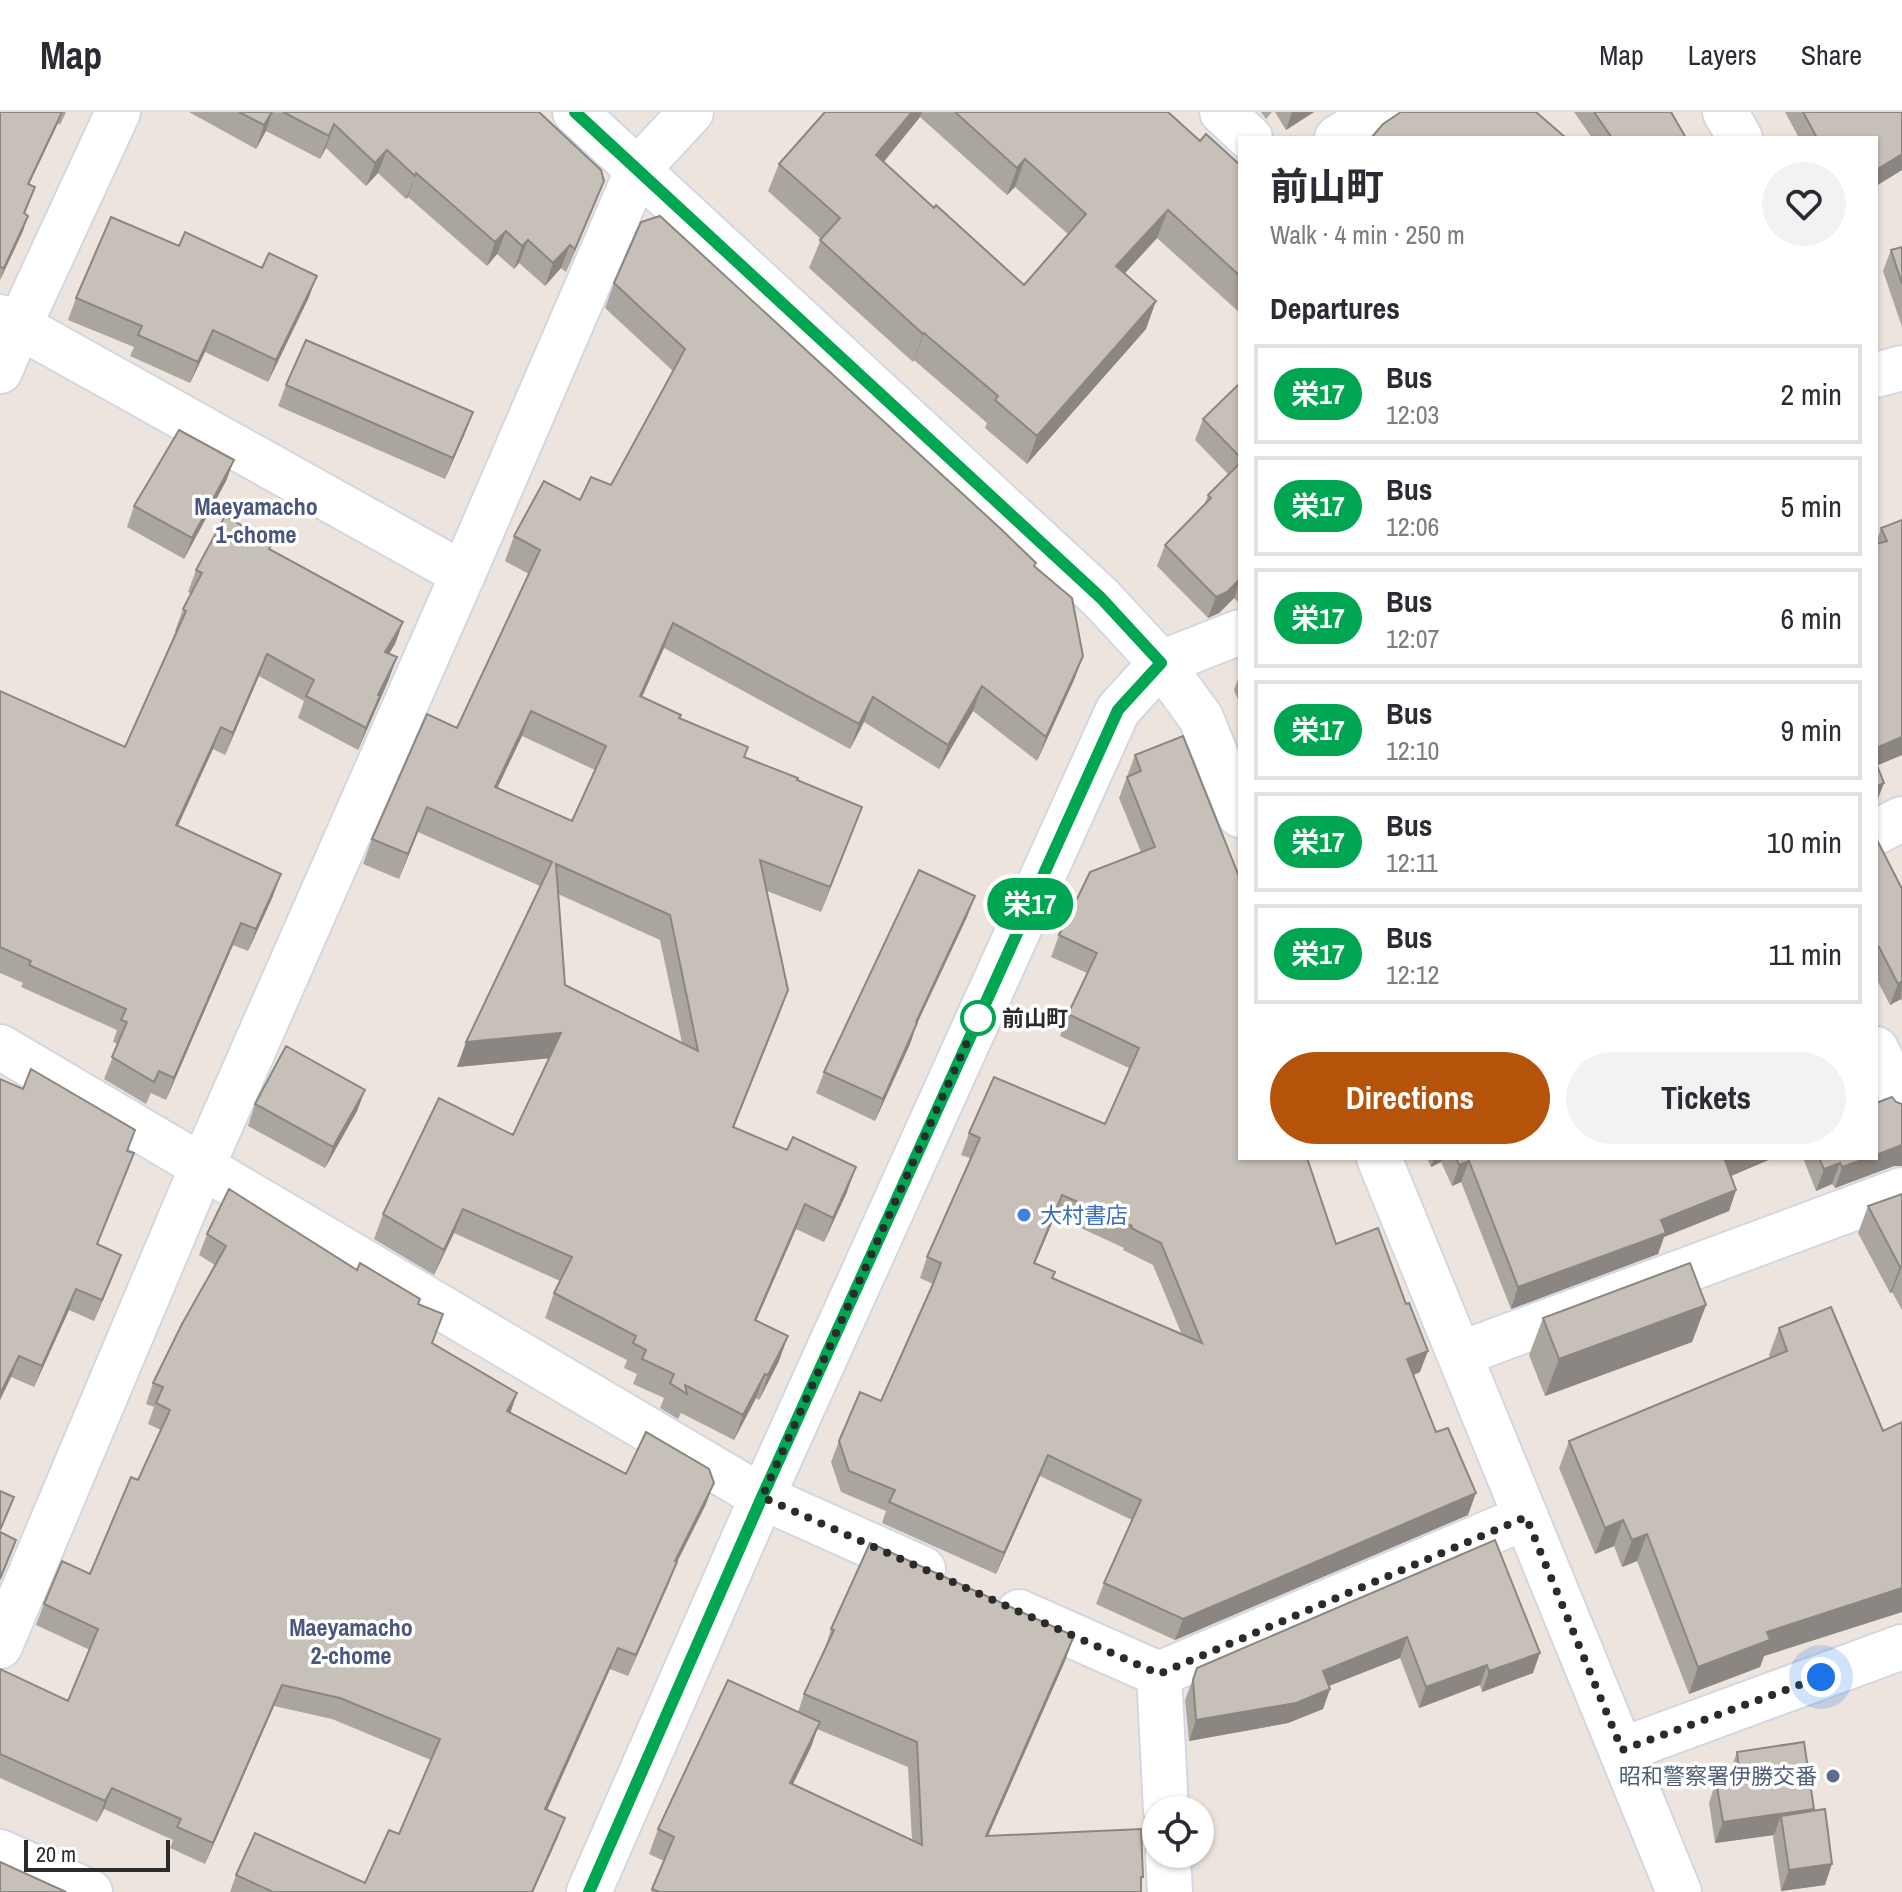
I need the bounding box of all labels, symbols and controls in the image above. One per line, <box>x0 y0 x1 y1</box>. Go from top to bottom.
text: Map <box>40 30 102 81</box>
text: Map <box>1599 36 1644 74</box>
text: Layers <box>1688 36 1757 74</box>
text: Share <box>1801 36 1862 74</box>
text: 前山町 <box>1270 161 1384 212</box>
button: heart <box>1762 162 1846 246</box>
text: Walk · 4 min · 250 m <box>1270 217 1465 252</box>
text: Departures <box>1270 288 1400 328</box>
text: Bus <box>1386 357 1432 397</box>
text: 2 min <box>1780 374 1842 414</box>
text: 栄17 <box>1291 375 1345 413</box>
text: 12:03 <box>1386 397 1439 432</box>
text: Bus <box>1386 469 1432 509</box>
text: 5 min <box>1780 486 1842 526</box>
text: 栄17 <box>1291 487 1345 525</box>
district label: Maeyamacho 1-chome <box>194 490 318 550</box>
text: 12:06 <box>1386 509 1439 544</box>
text: Bus <box>1386 581 1432 621</box>
text: 6 min <box>1780 598 1842 638</box>
text: 栄17 <box>1291 599 1345 637</box>
text: 12:07 <box>1386 621 1439 656</box>
text: Bus <box>1386 693 1432 733</box>
text: 9 min <box>1780 710 1842 750</box>
text: 栄17 <box>1291 711 1345 749</box>
text: 12:10 <box>1386 733 1439 768</box>
text: Bus <box>1386 805 1432 845</box>
text: 10 min <box>1767 822 1842 862</box>
text: 栄17 <box>1291 823 1345 861</box>
text: 12:11 <box>1386 845 1438 880</box>
line badge: 栄17 <box>984 878 1076 930</box>
text: 栄17 <box>1003 885 1057 923</box>
text: Bus <box>1386 917 1432 957</box>
text: 11 min <box>1769 934 1842 974</box>
text: 栄17 <box>1291 935 1345 973</box>
text: 12:12 <box>1386 957 1439 992</box>
marker: 前山町 <box>961 1001 995 1035</box>
place label: 前山町 <box>1002 1003 1068 1033</box>
button: Directions <box>1270 1052 1550 1144</box>
button: Tickets <box>1566 1052 1846 1144</box>
place label: 大村書店 <box>1040 1200 1128 1230</box>
marker: 大村書店 <box>1015 1206 1033 1224</box>
district label: Maeyamacho 2-chome <box>289 1611 413 1671</box>
your location <box>1801 1657 1841 1697</box>
place label: 昭和警察署伊勝交番 <box>1619 1761 1817 1791</box>
marker: 昭和警察署伊勝交番 <box>1824 1767 1842 1785</box>
map controls <box>1142 1796 1214 1868</box>
button: locate <box>1142 1796 1214 1868</box>
scale bar <box>24 1836 170 1872</box>
text: 20 m <box>36 1839 76 1869</box>

